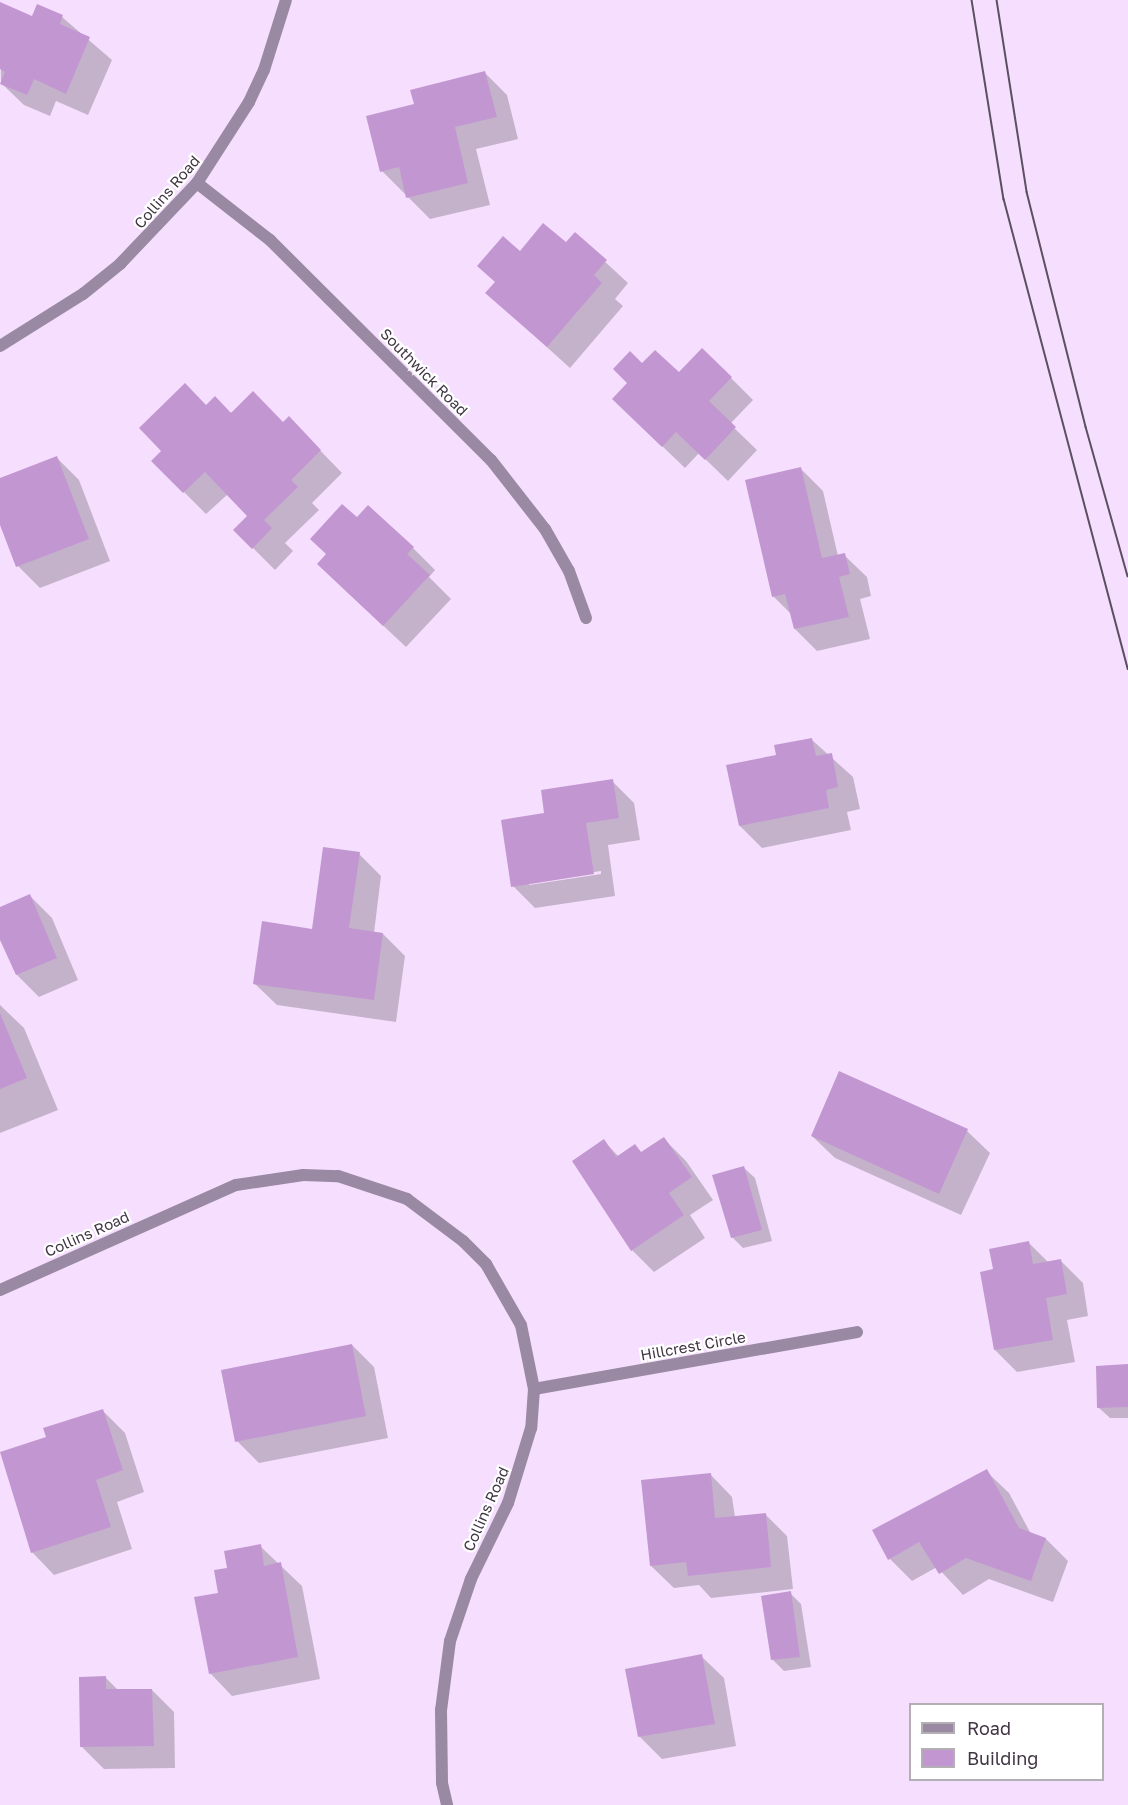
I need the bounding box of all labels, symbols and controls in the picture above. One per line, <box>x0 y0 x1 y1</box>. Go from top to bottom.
street label: Collins Road <box>131 152 203 232</box>
street label: Southwick Road <box>377 325 471 419</box>
street label: Collins Road <box>42 1207 132 1261</box>
street label: Hillcrest Circle <box>639 1328 747 1364</box>
street label: Collins Road <box>459 1464 513 1554</box>
legend <box>909 1703 1104 1781</box>
text: Road <box>967 1717 1011 1739</box>
text: Building <box>967 1747 1038 1769</box>

